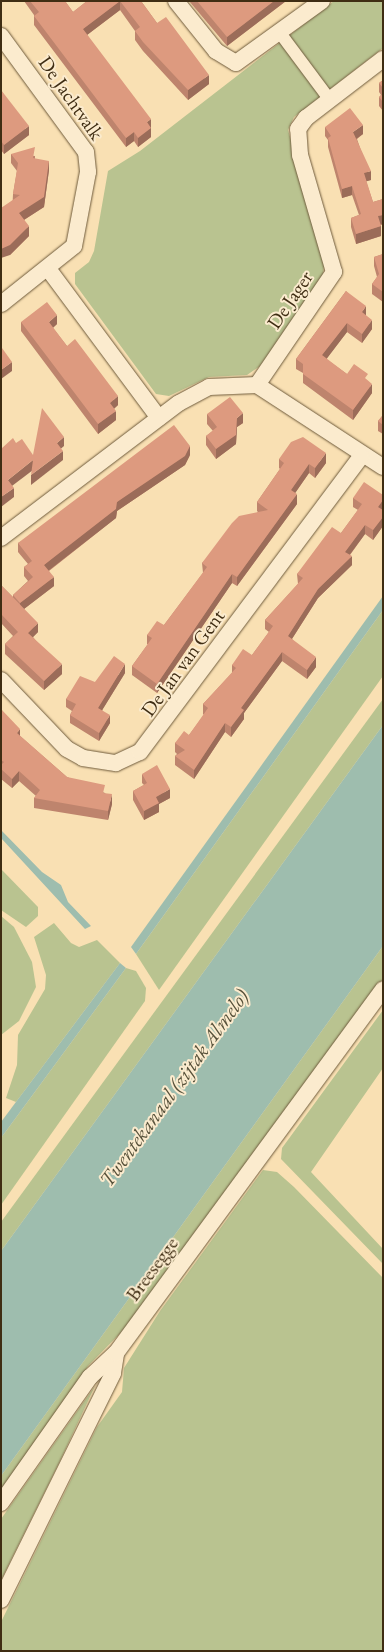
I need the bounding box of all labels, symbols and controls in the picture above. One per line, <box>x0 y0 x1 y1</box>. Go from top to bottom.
street label: De Jachtvalk <box>33 51 109 145</box>
street label: De Jager <box>262 266 318 334</box>
street label: De Jan van Gent <box>136 605 230 721</box>
water label: Twentekanaal (zijtak Almelo) <box>94 985 254 1191</box>
street label: Breesegge <box>121 1232 183 1306</box>

